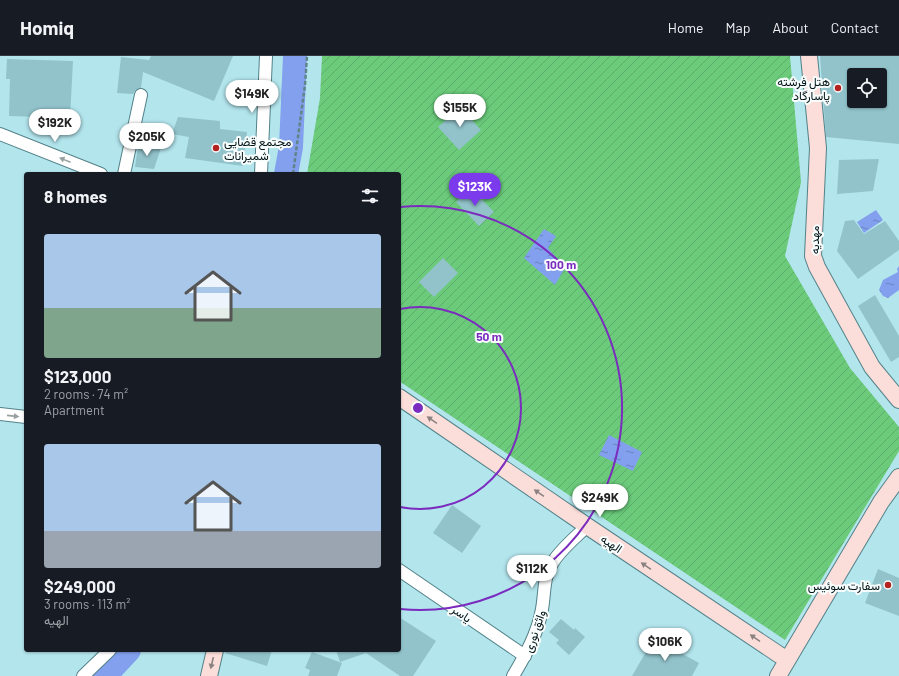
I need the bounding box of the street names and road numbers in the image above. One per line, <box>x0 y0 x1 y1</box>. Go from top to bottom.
street label: مهدیه <box>807 226 823 254</box>
street label: الهیه <box>598 531 625 557</box>
street label: یاسر <box>447 601 475 626</box>
street label: واثق نوری <box>520 608 550 655</box>

